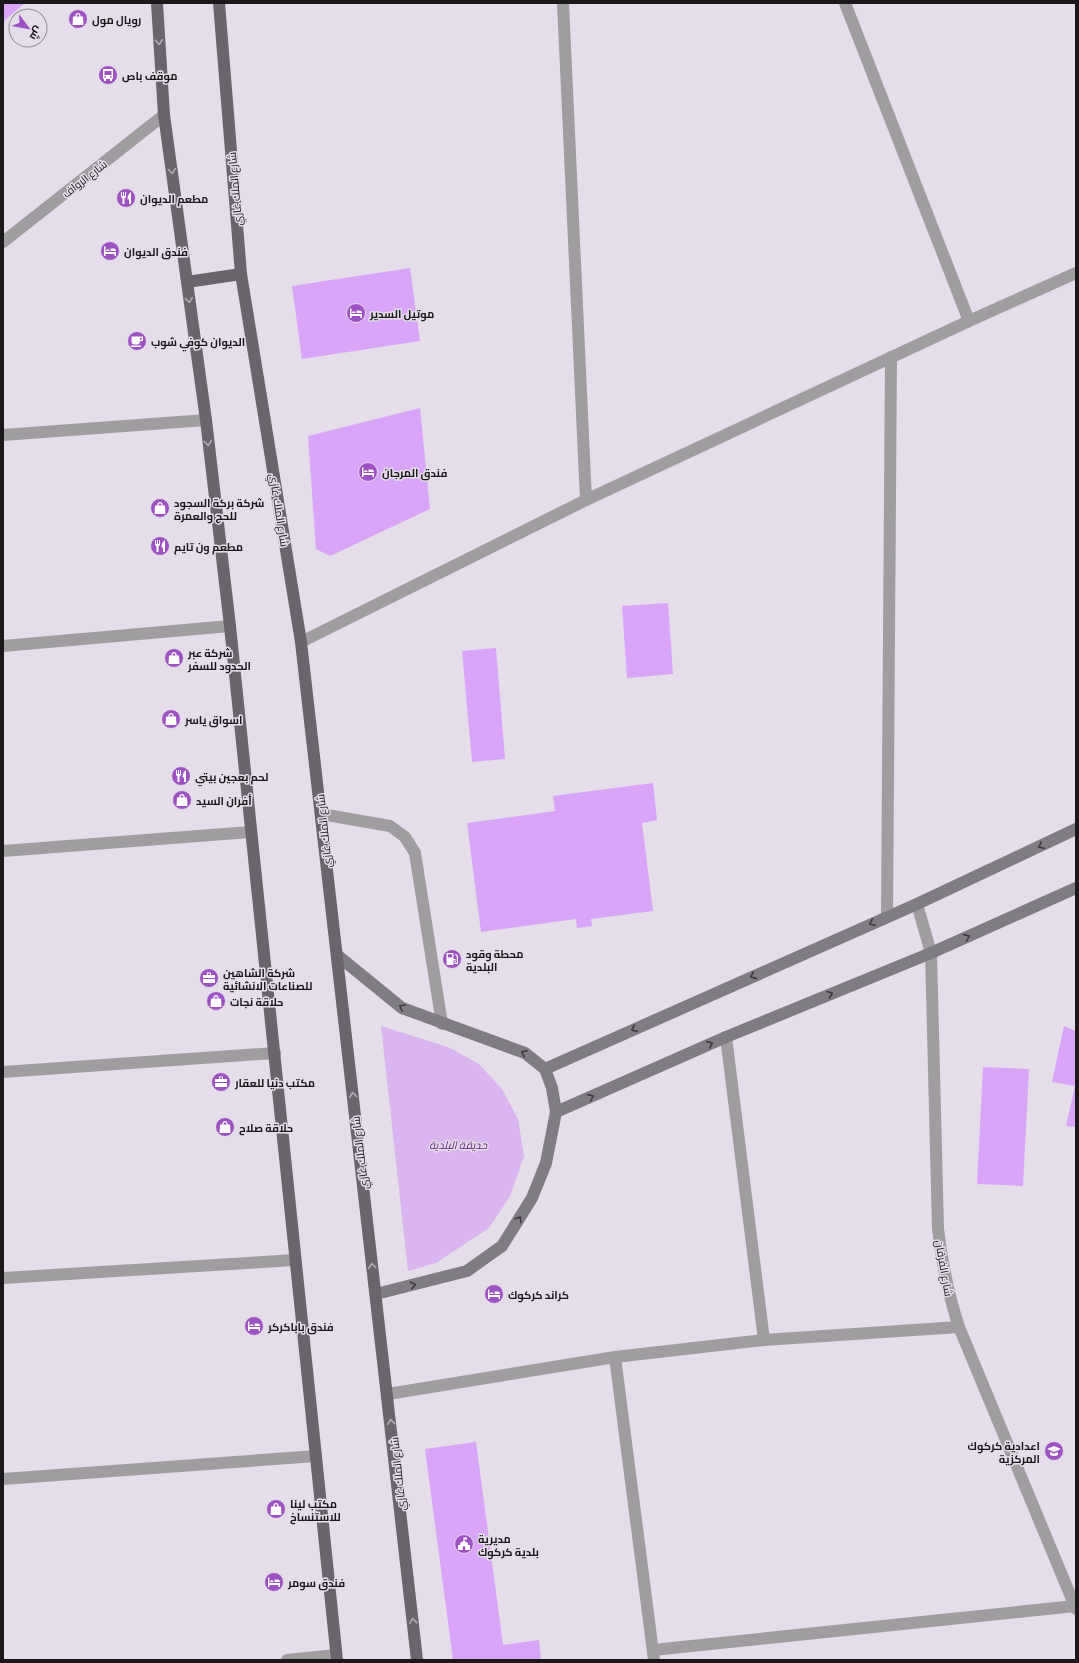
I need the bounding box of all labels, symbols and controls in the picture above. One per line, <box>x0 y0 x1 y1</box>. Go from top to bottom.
north arrow <box>8 8 48 48</box>
shop icon: رويال مول <box>67 8 89 30</box>
place label: رويال مول <box>92 11 141 28</box>
text: ش <box>27 24 48 44</box>
one-way arrow <box>155 39 164 45</box>
bus stop icon: موقف باص <box>97 64 119 86</box>
place label: موقف باص <box>122 67 178 84</box>
street label: شارع الملك غازي <box>223 151 247 227</box>
street label: شارع الرواف <box>58 155 110 201</box>
one-way arrow <box>167 168 176 174</box>
restaurant icon: مطعم الديوان <box>115 187 137 209</box>
place label: مطعم الديوان <box>140 190 208 207</box>
hotel icon: فندق الديوان <box>99 240 121 262</box>
place label: فندق الديوان <box>124 243 188 260</box>
one-way arrow <box>184 297 193 303</box>
hotel icon: موتيل السدير <box>345 302 367 324</box>
place label: موتيل السدير <box>369 305 434 322</box>
cafe icon: الديوان كوفي شوب <box>126 330 148 352</box>
place label: الديوان كوفي شوب <box>151 333 245 352</box>
one-way arrow <box>203 440 212 446</box>
hotel icon: فندق المرجان <box>357 461 379 483</box>
place label: فندق المرجان <box>382 464 447 481</box>
street label: شارع الملك غازي <box>264 472 294 548</box>
place label: شركة بركة السجود للحج والعمرة <box>174 494 264 524</box>
shop icon: شركة بركة السجود للحج والعمرة <box>149 497 171 519</box>
restaurant icon: مطعم ون تايم <box>149 535 171 557</box>
place label: مطعم ون تايم <box>174 538 243 555</box>
place label: شركة عبر الحدود للسفر <box>187 644 251 674</box>
shop icon: شركة عبر الحدود للسفر <box>163 647 185 669</box>
shop icon: اسواق ياسر <box>160 708 182 730</box>
place label: اسواق ياسر <box>184 711 243 728</box>
restaurant icon: لحم بعجين بيتي <box>170 765 192 787</box>
place label: لحم بعجين بيتي <box>195 768 269 787</box>
shop icon: أفران السيد <box>171 789 193 811</box>
place label: أفران السيد <box>196 792 252 808</box>
street label: شارع الملك غازي <box>311 793 337 869</box>
one-way arrow <box>1037 841 1045 849</box>
one-way arrow <box>868 918 876 926</box>
one-way arrow <box>962 934 970 942</box>
place label: محطة وقود البلدية <box>466 945 524 974</box>
fuel station icon: محطة وقود البلدية <box>441 948 463 970</box>
place label: شركة الشاهين للصناعات الانشائية <box>223 964 312 993</box>
office icon: شركة الشاهين للصناعات الانشائية <box>198 967 220 989</box>
one-way arrow <box>749 971 757 979</box>
shop icon: حلاقة نجات <box>205 990 227 1012</box>
one-way arrow <box>827 991 834 999</box>
place label: حلاقة نجات <box>230 993 283 1009</box>
one-way arrow <box>399 1005 406 1012</box>
one-way arrow <box>631 1024 638 1032</box>
one-way arrow <box>706 1041 714 1049</box>
one-way arrow <box>520 1050 528 1058</box>
office icon: مكتب دنيا للعقار <box>210 1071 232 1093</box>
place label: مكتب دنيا للعقار <box>234 1074 315 1090</box>
one-way arrow <box>348 1092 357 1098</box>
one-way arrow <box>588 1093 595 1101</box>
street label: شارع الملك غازي <box>347 1115 373 1191</box>
shop icon: حلاقة صلاح <box>214 1116 236 1138</box>
place label: حلاقة صلاح <box>239 1119 293 1136</box>
park label: حديقة البلدية <box>429 1136 488 1152</box>
one-way arrow <box>514 1216 522 1223</box>
street label: شارع الفرقان <box>931 1239 958 1298</box>
one-way arrow <box>368 1263 377 1269</box>
one-way arrow <box>410 1282 417 1290</box>
hotel icon: كراند كركوك <box>483 1283 505 1305</box>
place label: كراند كركوك <box>508 1286 569 1303</box>
hotel icon: فندق باباكركر <box>243 1315 265 1337</box>
place label: فندق باباكركر <box>267 1318 334 1335</box>
one-way arrow <box>387 1419 396 1425</box>
street label: شارع الملك غازي <box>385 1436 411 1512</box>
place label: اعدادية كركوك المركزية <box>968 1437 1040 1466</box>
school or university icon: اعدادية كركوك المركزية <box>1043 1440 1065 1462</box>
place label: مكتب لينا للاستنساخ <box>290 1495 341 1525</box>
shop icon: مكتب لينا للاستنساخ <box>265 1498 287 1520</box>
place label: مديرية بلدية كركوك <box>478 1530 539 1560</box>
public building icon: مديرية بلدية كركوك <box>453 1533 475 1555</box>
hotel icon: فندق سومر <box>263 1571 285 1593</box>
place label: فندق سومر <box>287 1574 345 1591</box>
one-way arrow <box>409 1618 418 1624</box>

